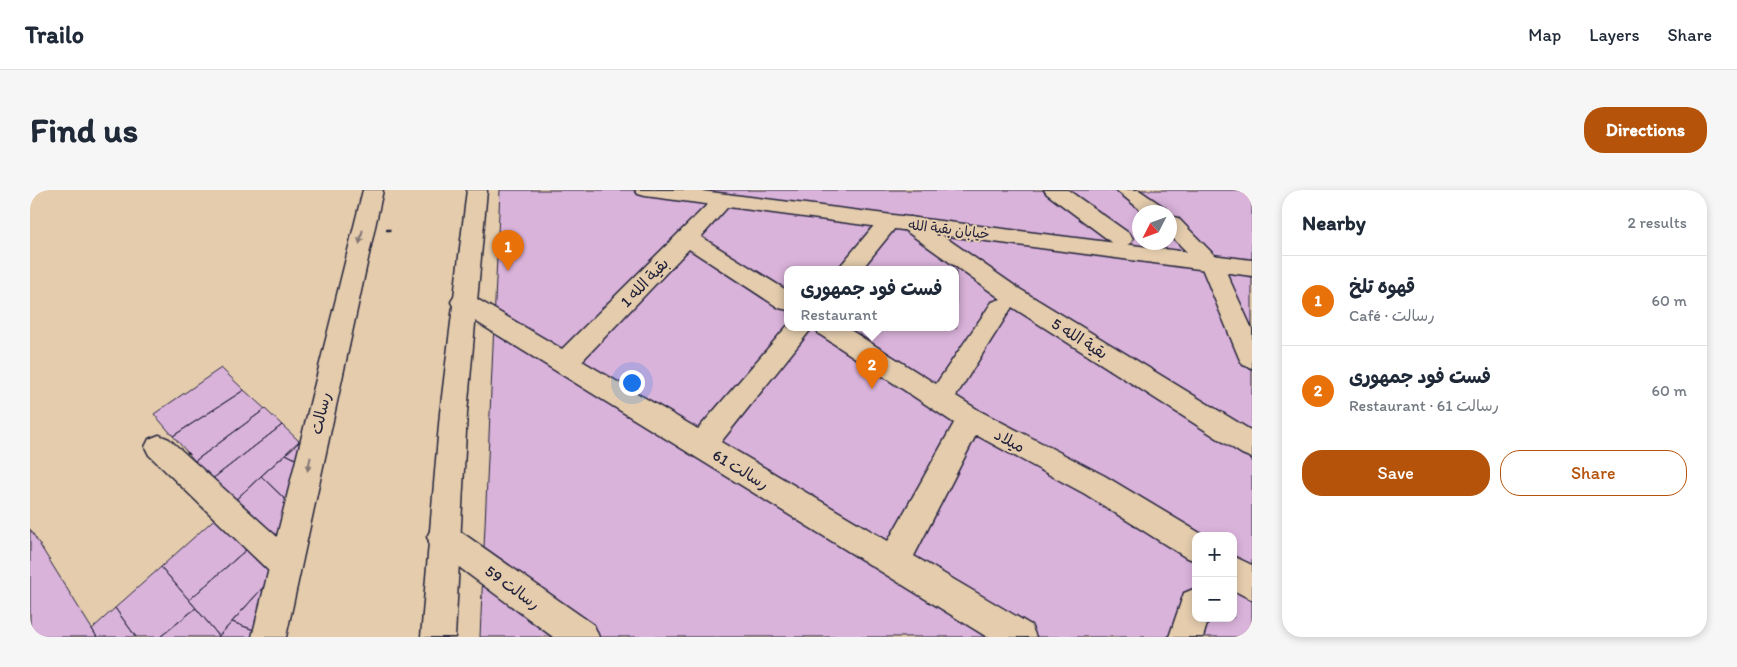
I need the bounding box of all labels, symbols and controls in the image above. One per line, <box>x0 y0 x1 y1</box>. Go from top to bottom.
text: Trailo <box>25 20 84 49</box>
text: Map <box>1528 24 1561 46</box>
text: Layers <box>1589 24 1639 46</box>
text: Share <box>1667 24 1712 46</box>
button: Directions <box>1584 107 1707 153</box>
text: Find us <box>30 109 138 151</box>
north arrow <box>1132 205 1177 250</box>
text: Nearby <box>1302 210 1366 235</box>
text: 2 results <box>1627 213 1687 232</box>
street label: خیابان بقیة الله <box>907 216 991 243</box>
one-way arrow <box>357 230 365 245</box>
pin: 1 <box>492 230 524 271</box>
street label: بقیة الله 1 <box>616 254 673 311</box>
popup <box>784 266 959 331</box>
text: قهوه تلخ <box>1349 275 1415 298</box>
text: فست فود جمهوری <box>801 277 942 300</box>
text: 1 <box>1314 291 1322 310</box>
text: 60 m <box>1652 291 1687 310</box>
text: Restaurant <box>801 305 877 324</box>
text: Café · رسالت <box>1349 306 1435 325</box>
street label: بقیة الله 5 <box>1048 314 1111 363</box>
pin: 2 <box>856 348 888 389</box>
text: فست فود جمهوری <box>1349 365 1491 388</box>
your location <box>619 370 645 396</box>
text: 2 <box>1314 381 1322 400</box>
text: 60 m <box>1652 381 1687 400</box>
street label: رسالت <box>306 390 335 436</box>
text: Restaurant · رسالت 61 <box>1349 396 1499 415</box>
street label: میلاد <box>991 425 1028 456</box>
street label: رسالت 61 <box>709 445 772 494</box>
button: Save <box>1302 450 1490 496</box>
button: Share <box>1500 450 1687 496</box>
one-way arrow <box>305 456 313 471</box>
map controls <box>1192 532 1237 622</box>
button: + <box>1192 532 1237 577</box>
street label: رسالت 59 <box>482 561 544 614</box>
button: − <box>1192 577 1237 622</box>

